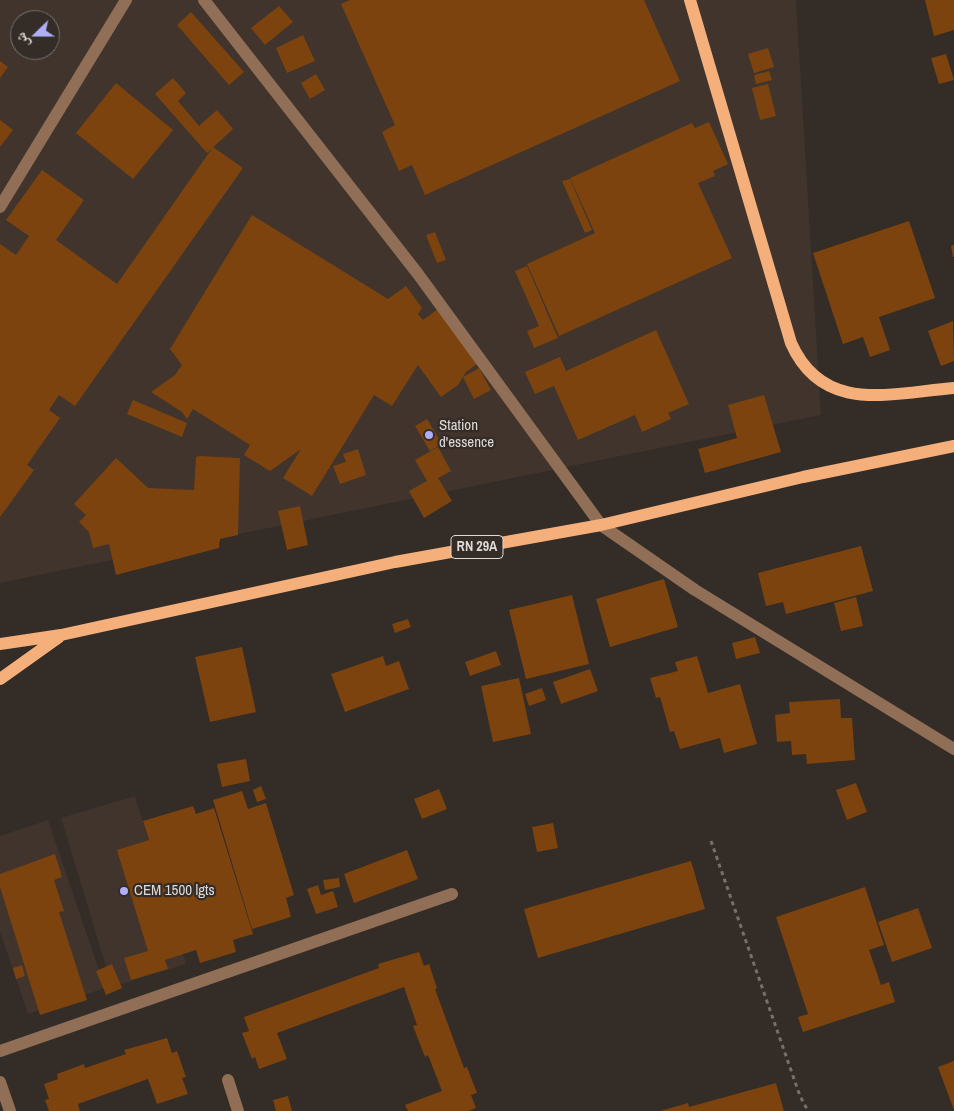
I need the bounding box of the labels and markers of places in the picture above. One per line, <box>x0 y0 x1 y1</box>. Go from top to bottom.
place label: Station d'essence <box>439 417 494 452</box>
marker: Station d'essence <box>423 429 435 441</box>
place label: CEM 1500 lgts <box>134 882 215 900</box>
marker: CEM 1500 lgts <box>118 885 130 897</box>

